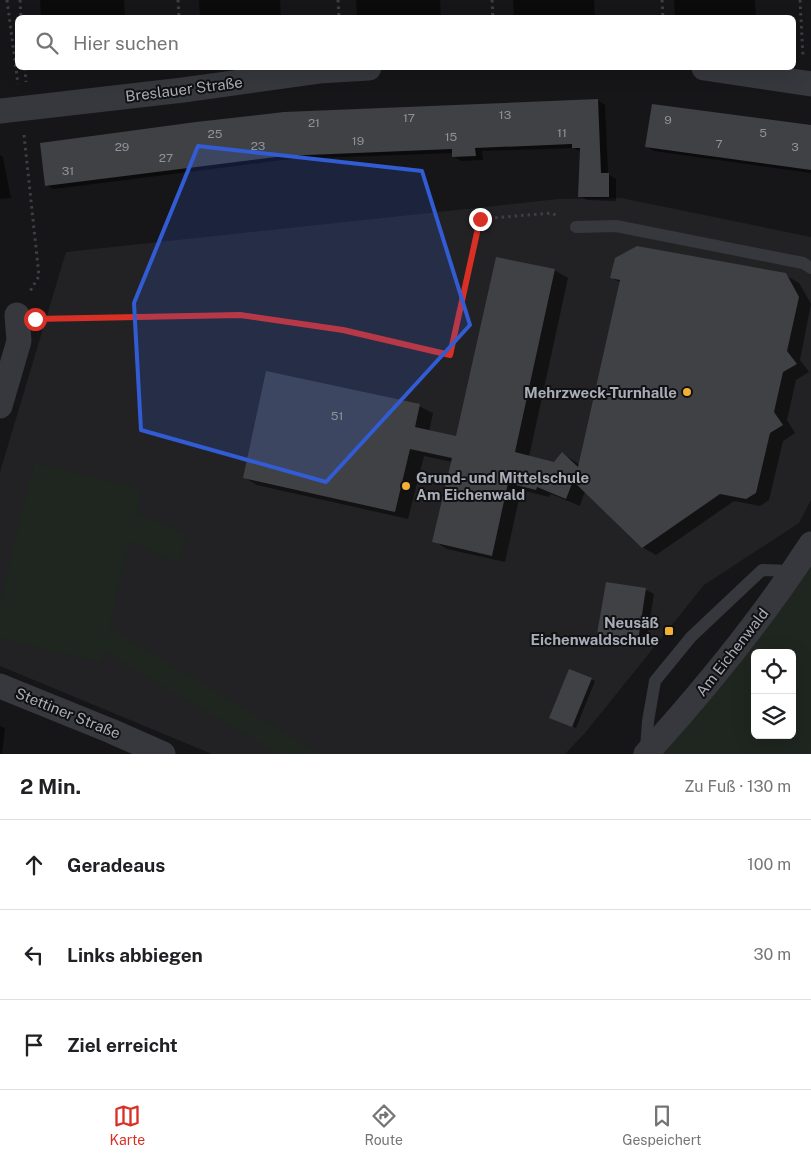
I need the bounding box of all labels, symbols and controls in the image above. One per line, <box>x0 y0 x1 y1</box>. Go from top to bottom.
search box <box>15 15 796 70</box>
icon: search <box>33 29 61 57</box>
text: Hier suchen <box>73 32 179 54</box>
street label: Breslauer Straße <box>124 73 244 105</box>
house number: 13 <box>499 108 511 122</box>
house number: 17 <box>403 111 415 125</box>
house number: 9 <box>664 113 672 127</box>
house number: 21 <box>308 116 320 130</box>
house number: 11 <box>557 126 567 140</box>
house number: 5 <box>759 126 767 140</box>
house number: 25 <box>208 127 223 141</box>
house number: 15 <box>445 130 458 144</box>
house number: 19 <box>352 134 364 148</box>
house number: 7 <box>715 137 723 151</box>
house number: 23 <box>251 139 265 153</box>
house number: 29 <box>115 140 129 154</box>
house number: 3 <box>791 140 799 154</box>
house number: 27 <box>159 151 173 165</box>
house number: 31 <box>62 164 74 178</box>
route end <box>469 208 492 231</box>
route start <box>24 308 47 331</box>
place label: Mehrzweck-Turnhalle <box>524 384 677 401</box>
marker: Mehrzweck-Turnhalle <box>681 386 693 398</box>
house number: 51 <box>331 409 343 423</box>
place label: Grund- und Mittelschule Am Eichenwald <box>416 469 589 503</box>
marker: Grund- und Mittelschule Am Eichenwald <box>400 480 412 492</box>
street label: Am Eichenwald <box>692 605 772 699</box>
place label: Neusäß Eichenwaldschule <box>531 614 659 648</box>
marker: Neusäß Eichenwaldschule <box>663 625 675 637</box>
map controls <box>751 649 796 739</box>
button: locate <box>751 649 796 694</box>
street label: Stettiner Straße <box>13 684 123 742</box>
button: layers <box>751 694 796 739</box>
text: 2 Min. <box>20 774 81 799</box>
text: Zu Fuß · 130 m <box>684 777 791 796</box>
icon: ahead <box>20 851 48 879</box>
text: Geradeaus <box>67 854 165 876</box>
text: 100 m <box>747 855 791 874</box>
icon: left <box>20 941 48 969</box>
text: Links abbiegen <box>67 944 203 966</box>
text: 30 m <box>754 945 791 964</box>
icon: arrive <box>20 1031 48 1059</box>
text: Ziel erreicht <box>67 1034 178 1056</box>
tab: Karte <box>110 1102 145 1148</box>
tab: Route <box>364 1102 403 1148</box>
tab: Gespeichert <box>622 1102 701 1148</box>

